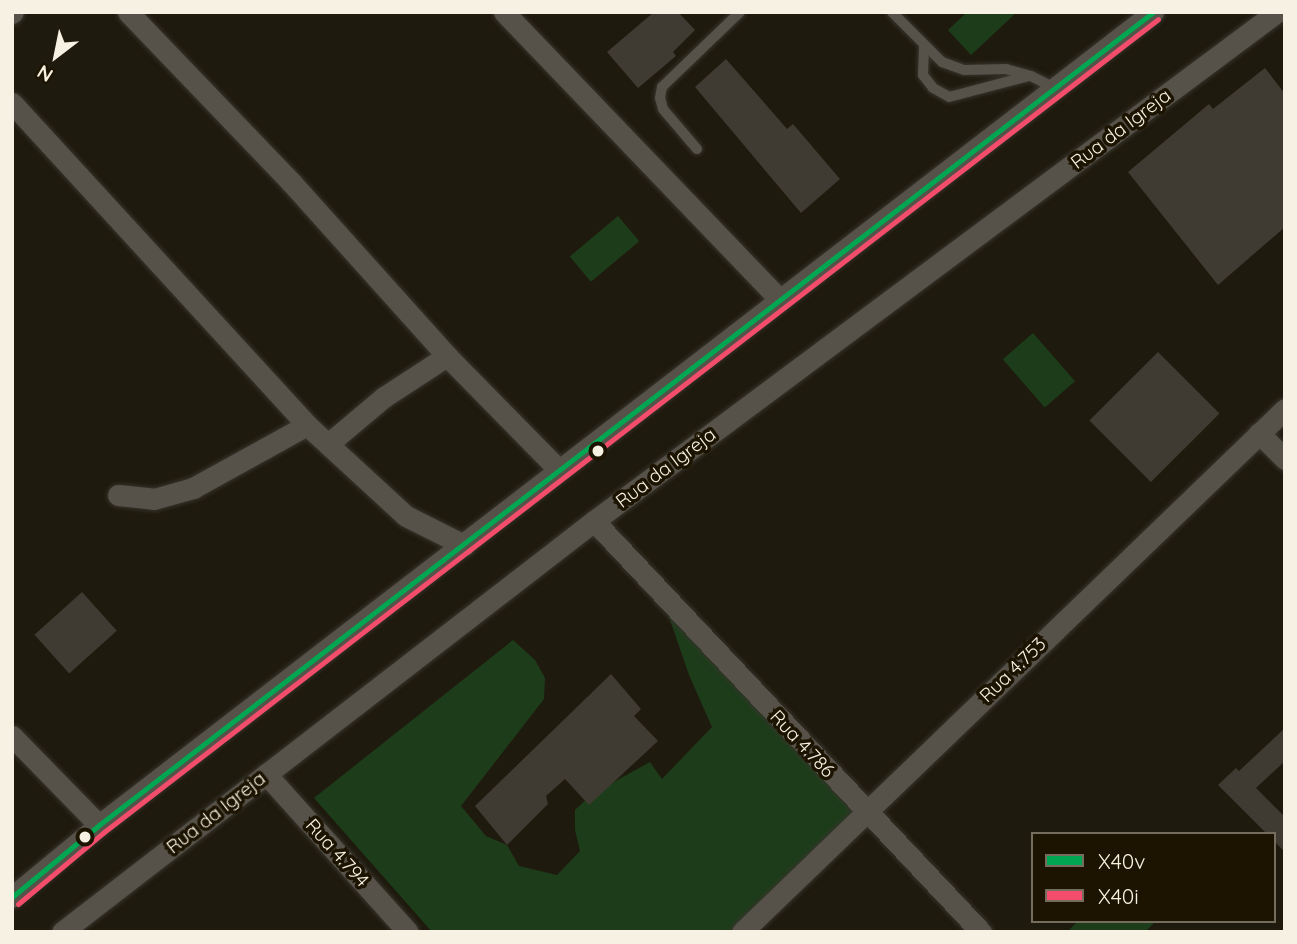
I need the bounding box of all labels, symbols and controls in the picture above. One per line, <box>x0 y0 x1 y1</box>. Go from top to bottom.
north arrow <box>21 21 91 91</box>
text: N <box>33 60 57 88</box>
street label: Rua da Igreja <box>1067 84 1175 174</box>
street label: Rua da Igreja <box>612 423 720 513</box>
unlabelled marker <box>591 444 605 458</box>
street label: Rua 4.753 <box>975 633 1051 707</box>
street label: Rua 4.786 <box>765 706 839 782</box>
street label: Rua da Igreja <box>162 767 270 859</box>
street label: Rua 4.794 <box>300 814 374 892</box>
unlabelled marker <box>78 830 92 844</box>
legend <box>1031 832 1276 923</box>
text: X40v <box>1098 848 1145 874</box>
text: X40i <box>1098 883 1139 909</box>

